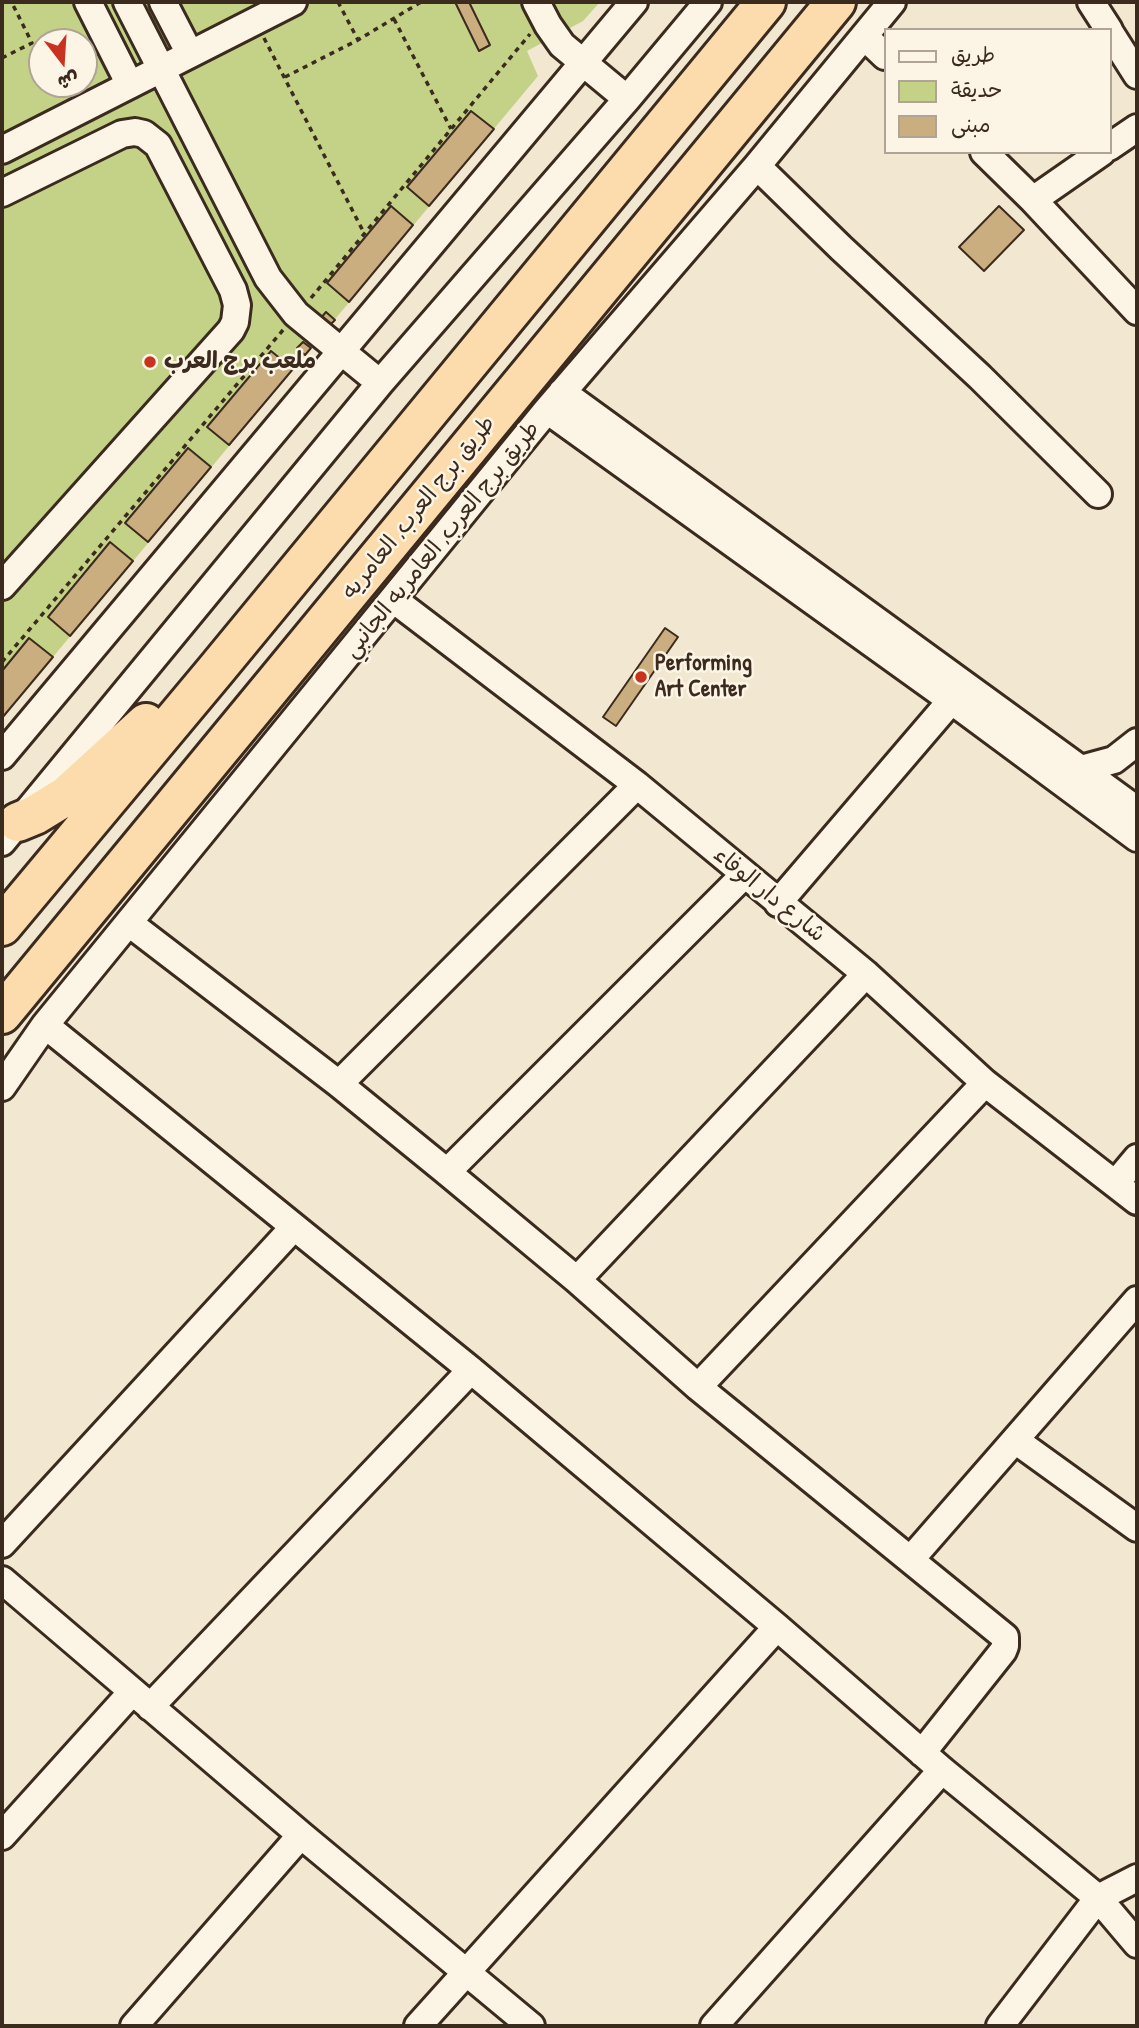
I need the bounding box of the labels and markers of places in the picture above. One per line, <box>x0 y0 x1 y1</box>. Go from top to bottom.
place label: ملعب برج العرب <box>164 348 316 376</box>
marker: ملعب برج العرب <box>142 354 158 370</box>
place label: Performing Art Center <box>655 650 752 704</box>
marker: Performing Art Center <box>633 669 649 685</box>

